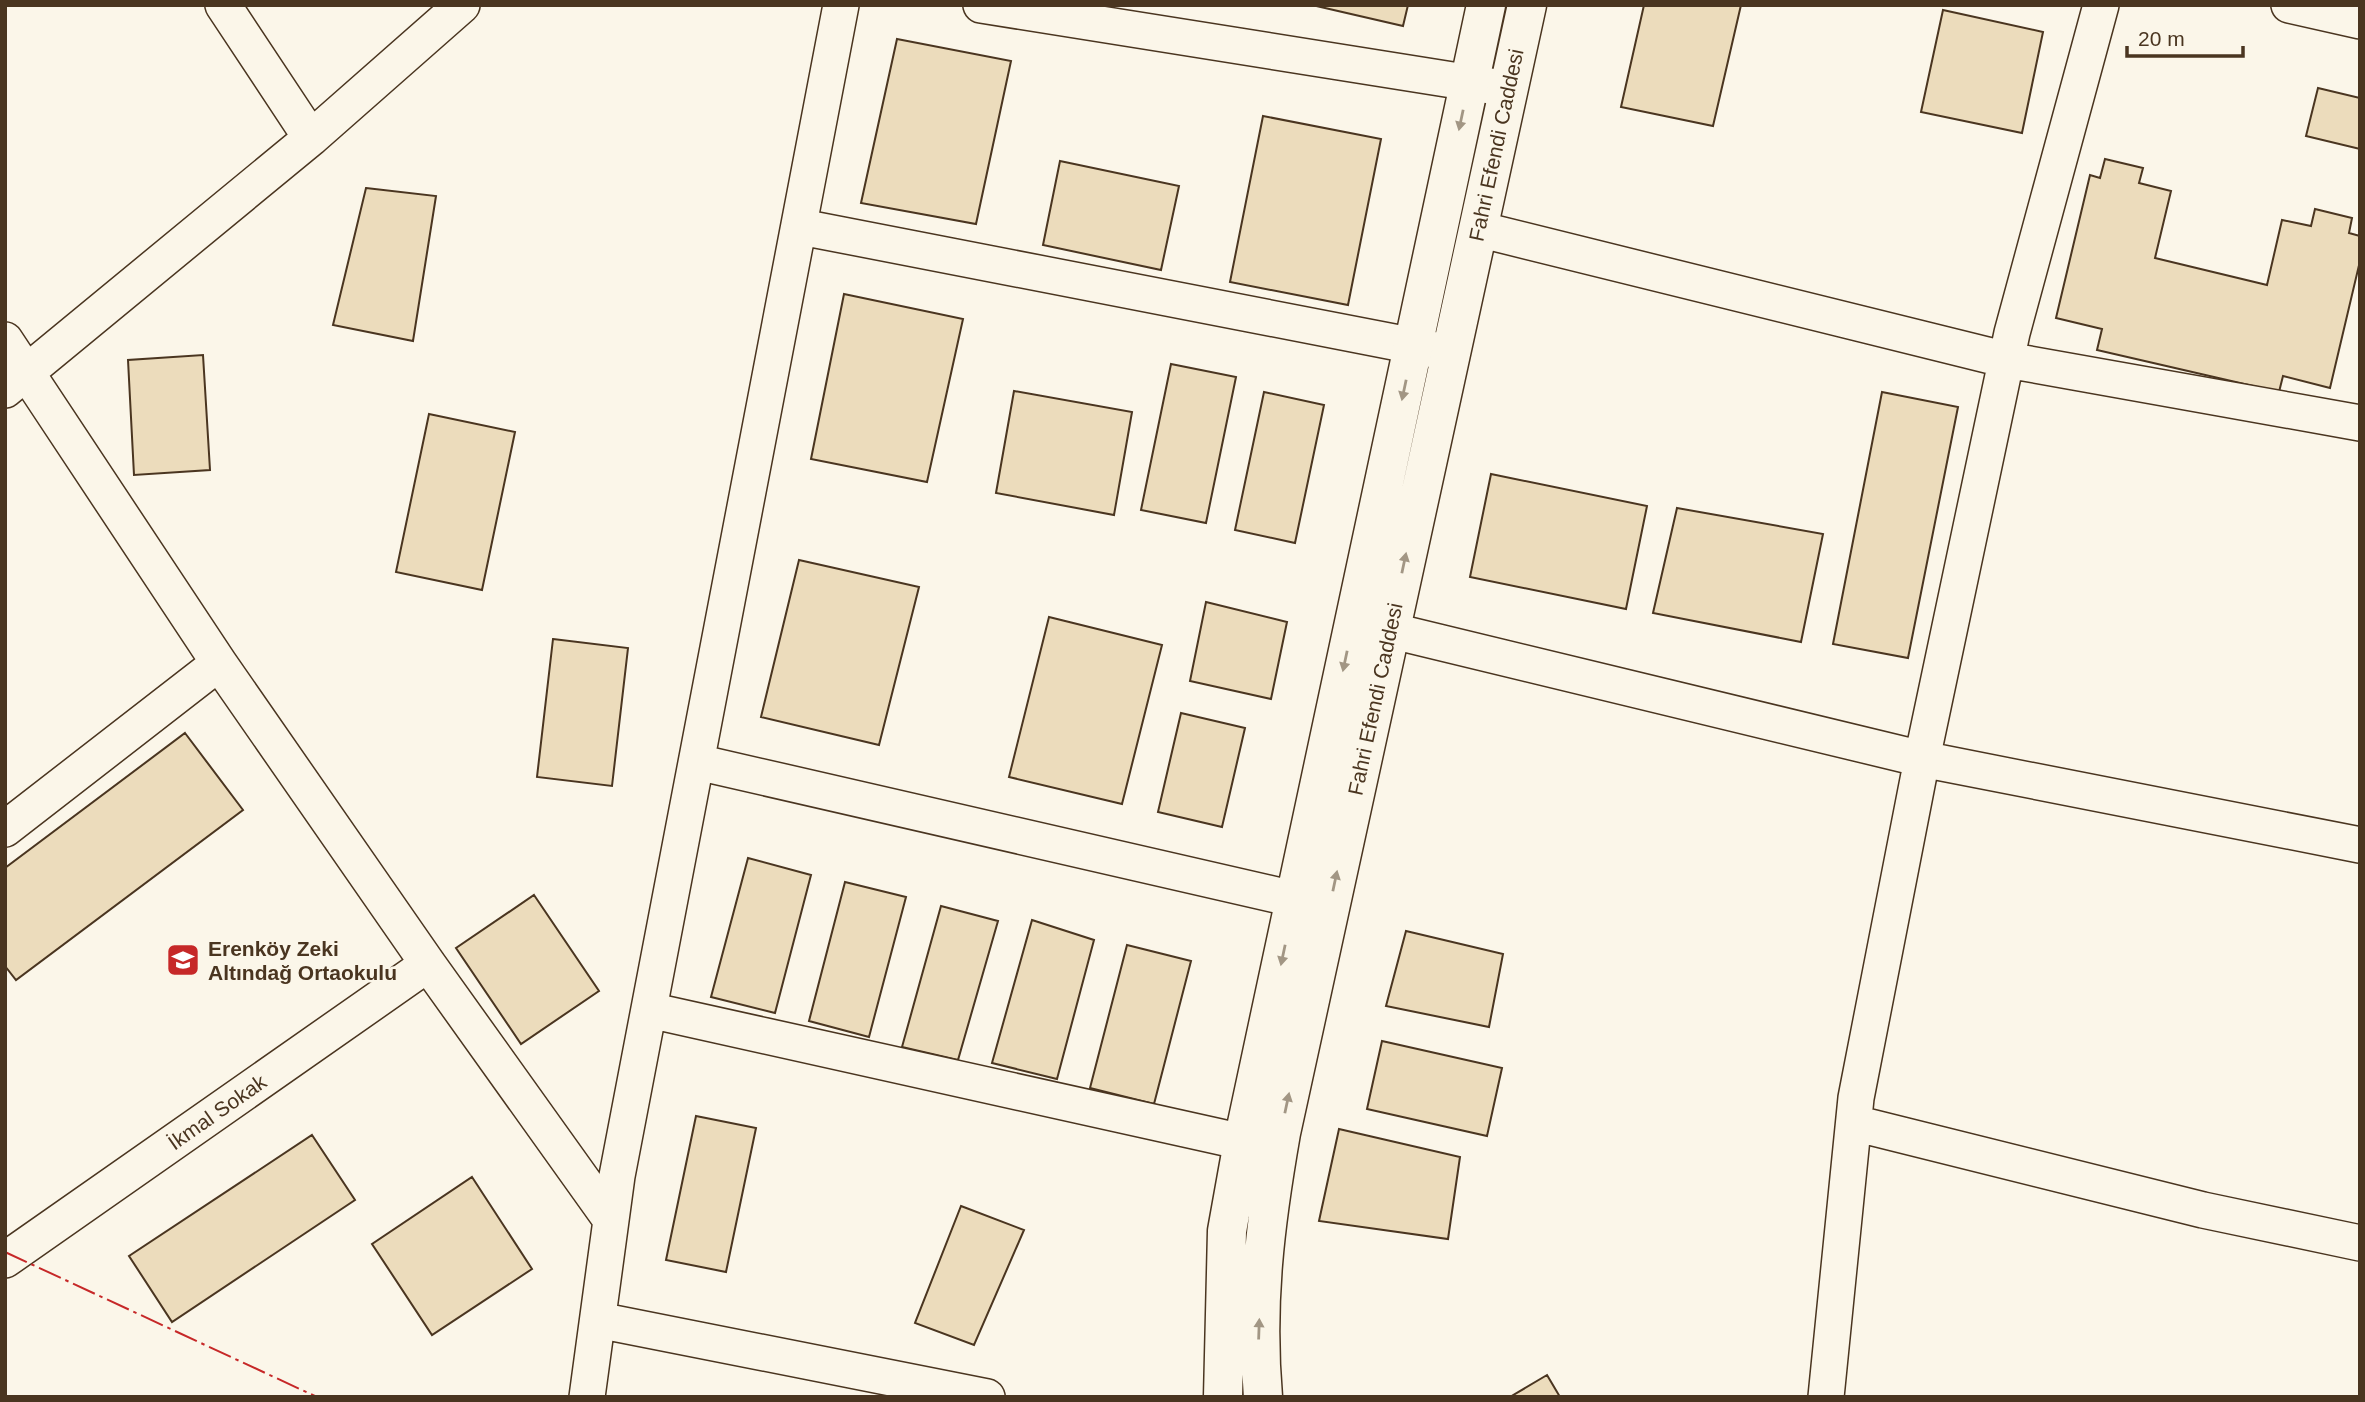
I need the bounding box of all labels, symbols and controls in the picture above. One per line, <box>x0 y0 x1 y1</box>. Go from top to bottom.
scale bar <box>2127 14 2242 58</box>
text: 20 m <box>2138 27 2185 50</box>
street label: Fahri Efendi Caddesi <box>1464 47 1528 243</box>
one-way arrow <box>1456 109 1467 131</box>
one-way arrow <box>1398 379 1409 401</box>
one-way arrow <box>1399 552 1410 574</box>
street label: Fahri Efendi Caddesi <box>1343 601 1407 797</box>
one-way arrow <box>1340 650 1351 672</box>
one-way arrow <box>1330 870 1341 892</box>
place label: Erenköy Zeki Altındağ Ortaokulu <box>208 937 397 984</box>
school or university icon: Erenköy Zeki Altındağ Ortaokulu <box>164 941 202 979</box>
one-way arrow <box>1277 944 1288 966</box>
street label: İkmal Sokak <box>164 1069 271 1154</box>
one-way arrow <box>1282 1092 1293 1114</box>
one-way arrow <box>1254 1317 1265 1339</box>

